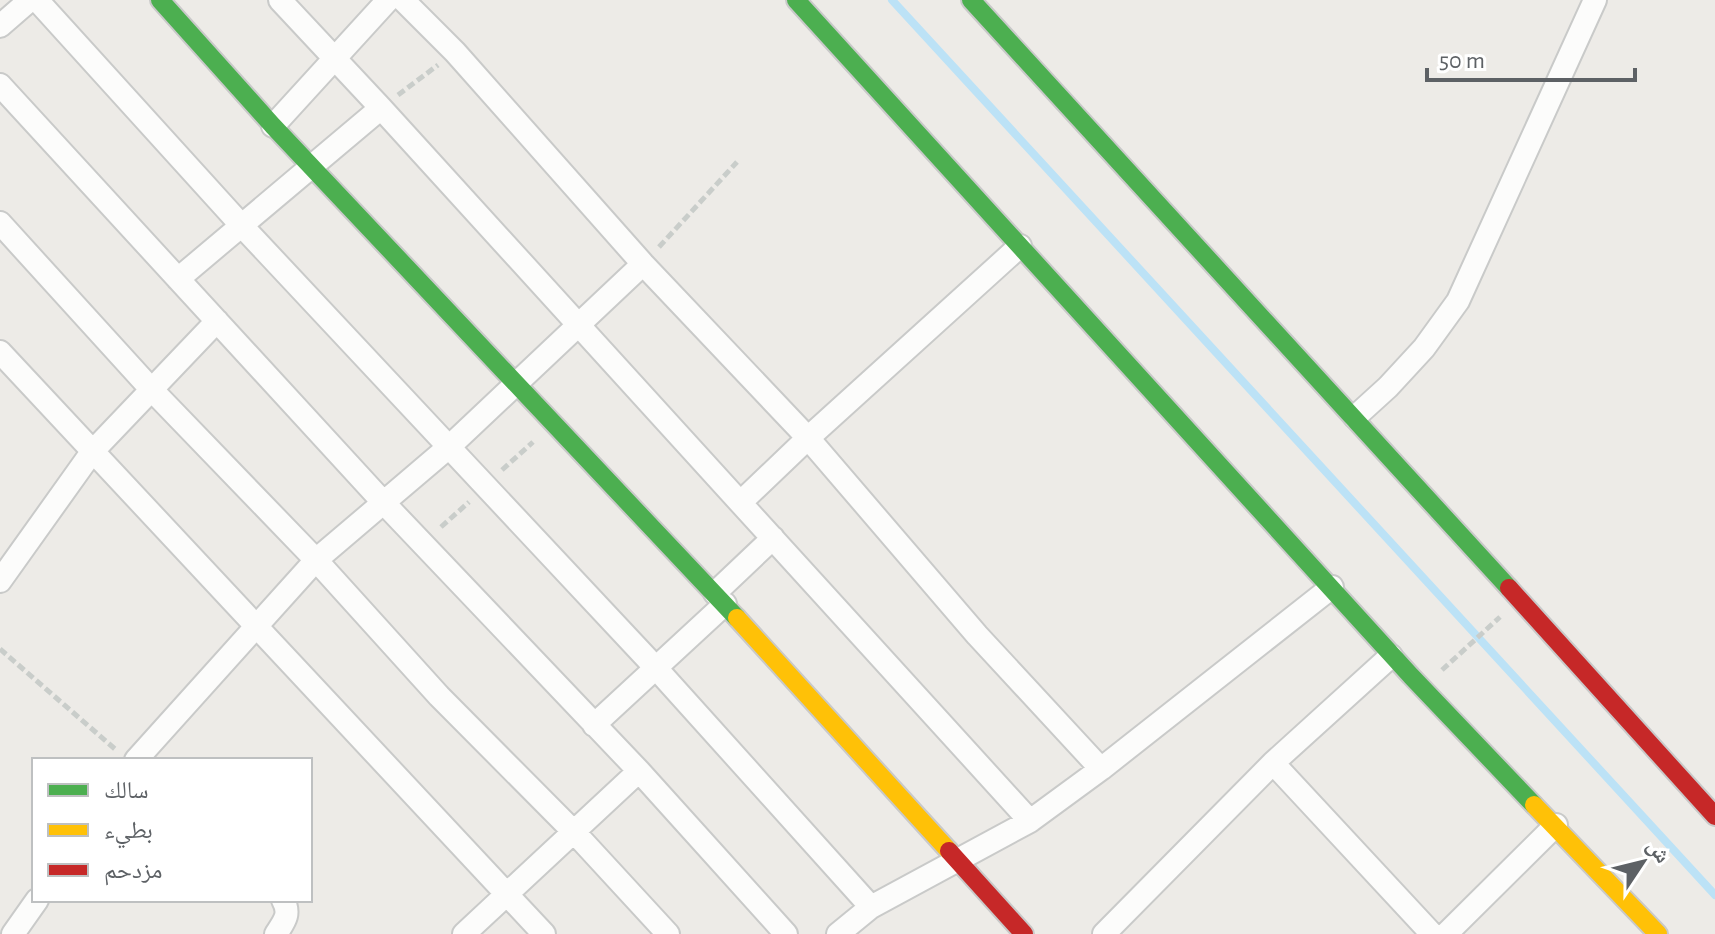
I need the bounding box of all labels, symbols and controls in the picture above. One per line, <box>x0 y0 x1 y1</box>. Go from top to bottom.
scale bar <box>1427 32 1635 82</box>
text: 50 m <box>1439 49 1485 73</box>
legend <box>32 758 312 902</box>
text: سالك <box>104 779 149 803</box>
text: بطيء <box>104 819 153 849</box>
north arrow <box>1603 822 1683 902</box>
text: ش <box>1641 835 1674 868</box>
text: مزدحم <box>104 859 163 886</box>

